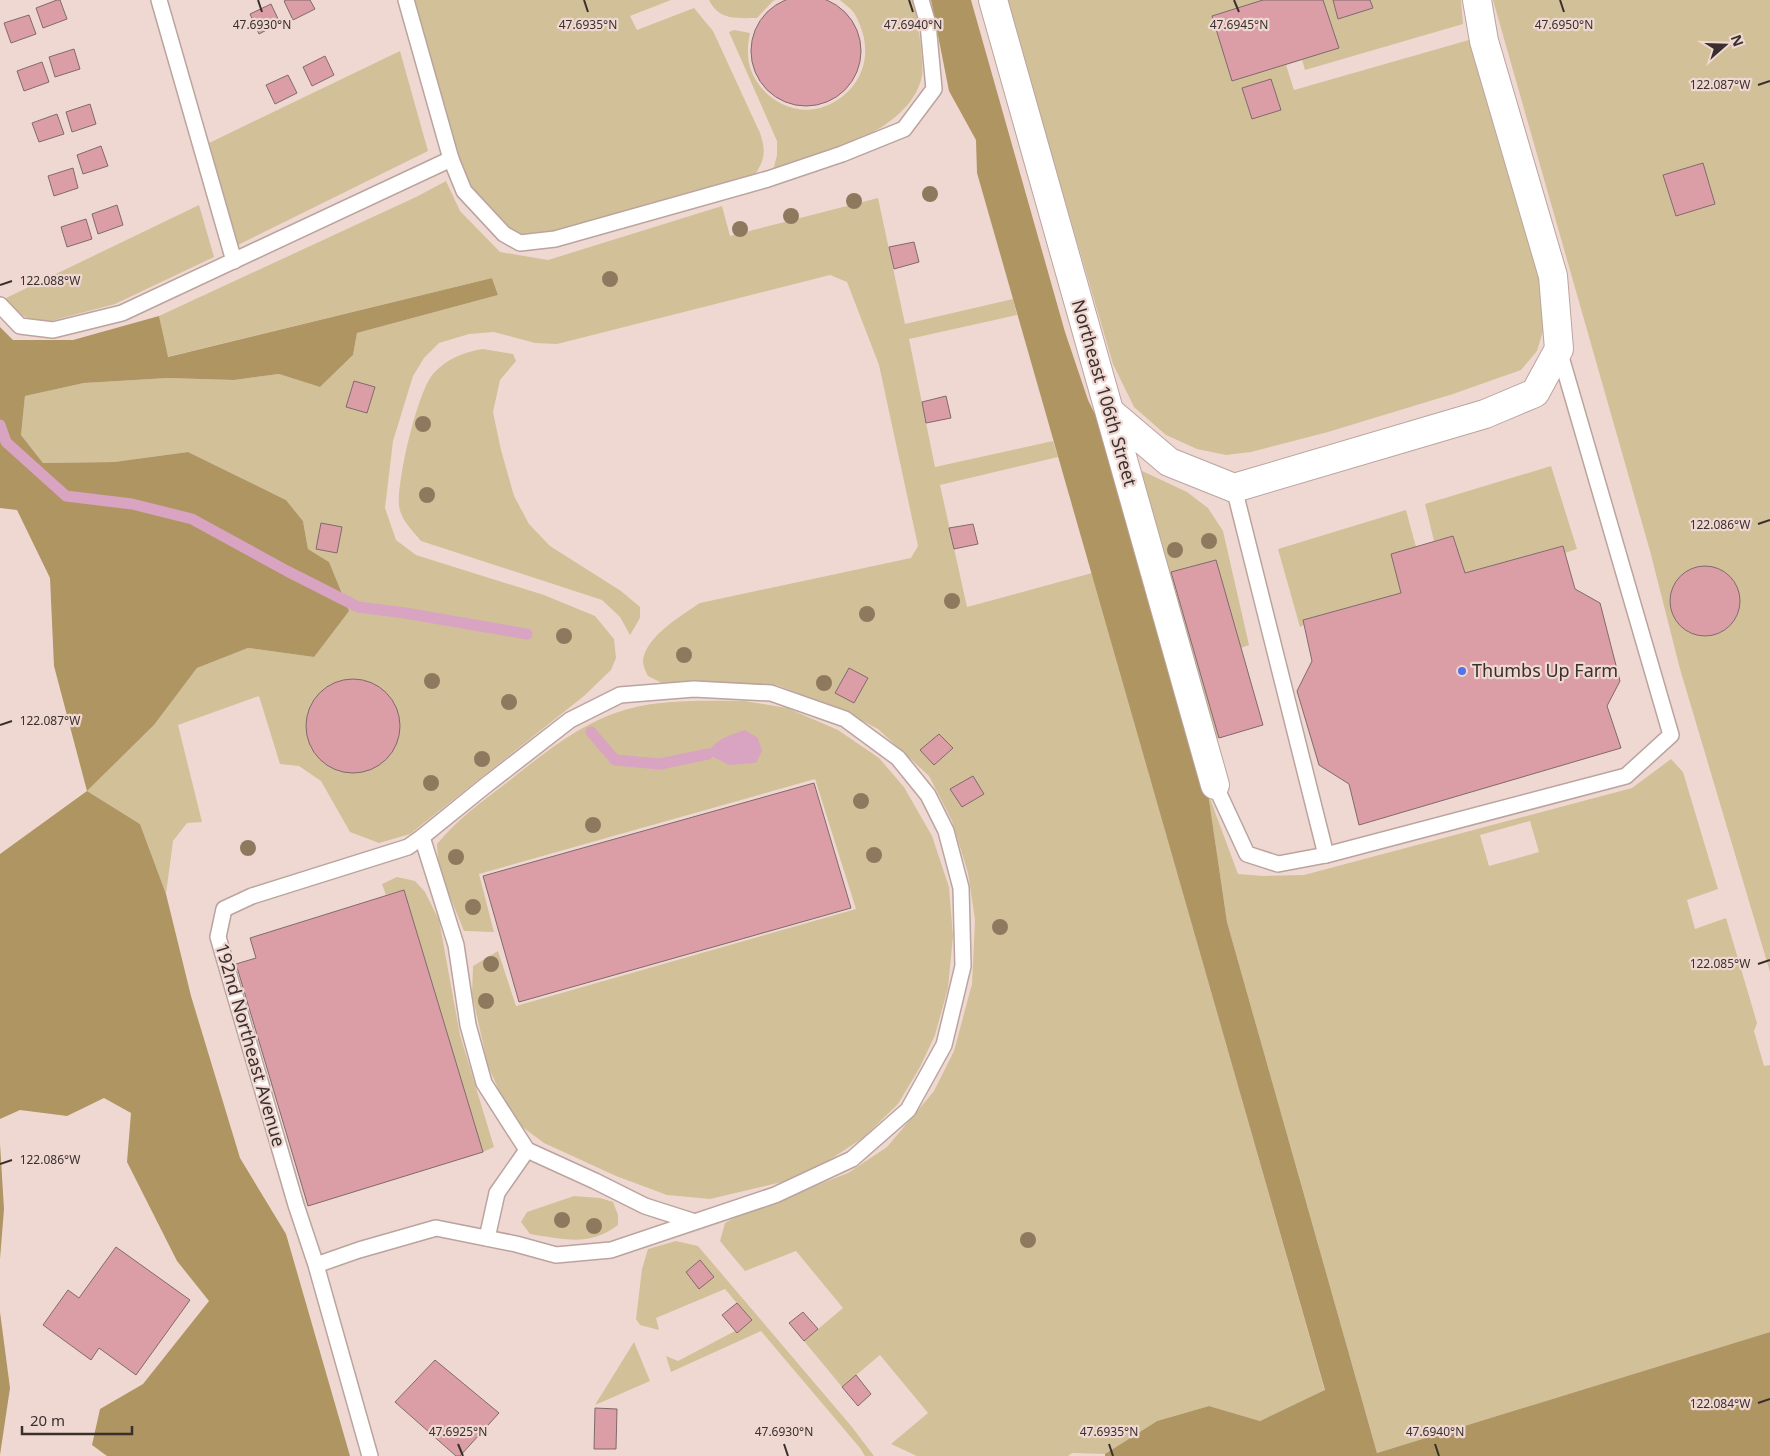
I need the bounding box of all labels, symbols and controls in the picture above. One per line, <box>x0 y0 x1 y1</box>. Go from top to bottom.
text: 47.6930°N <box>233 16 291 33</box>
text: 47.6935°N <box>559 16 617 33</box>
text: 47.6940°N <box>884 16 942 33</box>
text: 47.6945°N <box>1210 16 1268 33</box>
text: 47.6950°N <box>1535 16 1593 33</box>
north arrow <box>1700 20 1750 70</box>
text: N <box>1727 32 1749 49</box>
text: 122.087°W <box>1690 76 1750 93</box>
text: 122.088°W <box>20 272 80 289</box>
street label: Northeast 106th Street <box>1067 297 1143 489</box>
text: 122.086°W <box>1690 516 1750 533</box>
place label: Thumbs Up Farm <box>1472 658 1618 682</box>
marker: Thumbs Up Farm <box>1456 665 1468 677</box>
text: 122.087°W <box>20 712 80 729</box>
street label: 192nd Northeast Avenue <box>210 940 292 1149</box>
text: 122.085°W <box>1690 955 1750 972</box>
text: 122.086°W <box>20 1151 80 1168</box>
text: 122.084°W <box>1690 1395 1750 1412</box>
scale bar <box>22 1404 132 1436</box>
text: 20 m <box>30 1410 65 1430</box>
text: 47.6925°N <box>429 1423 487 1440</box>
text: 47.6930°N <box>755 1423 813 1440</box>
text: 47.6935°N <box>1080 1423 1138 1440</box>
text: 47.6940°N <box>1406 1423 1464 1440</box>

